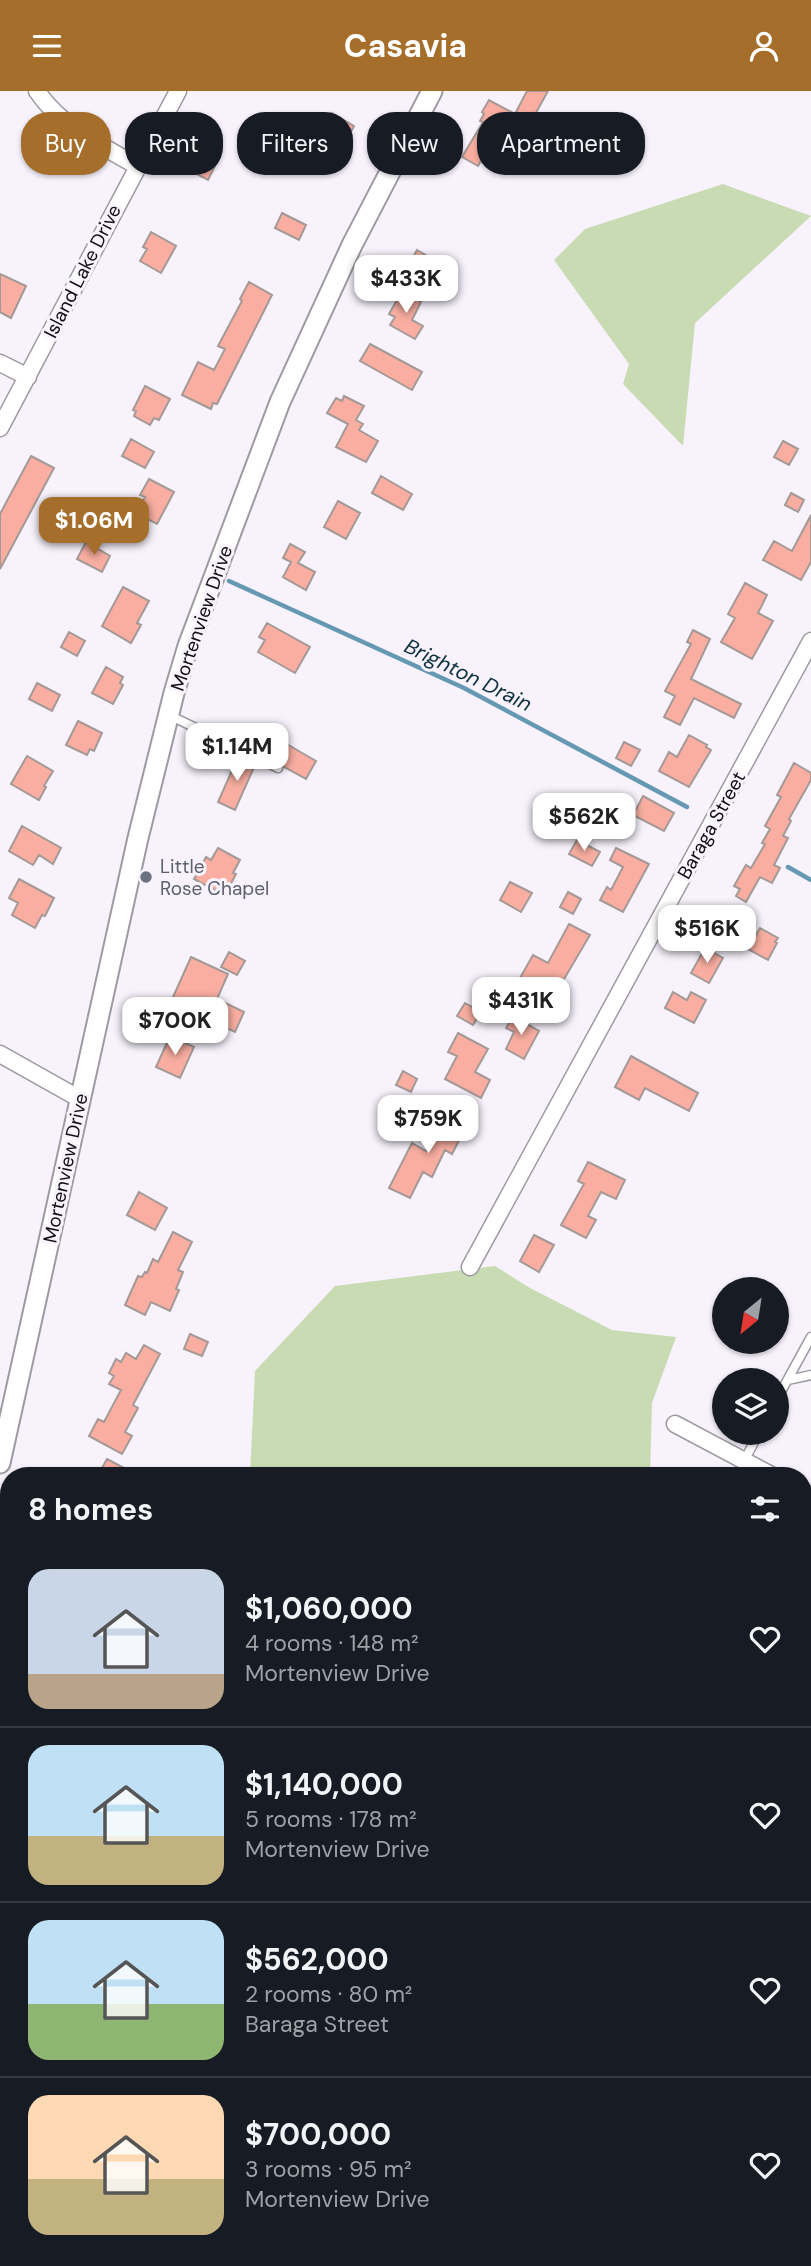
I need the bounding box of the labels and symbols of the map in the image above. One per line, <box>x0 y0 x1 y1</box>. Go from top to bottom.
street label: Island Lake Drive <box>38 200 127 342</box>
pin: $433K <box>357 255 455 315</box>
pin: $1.06M <box>37 497 151 557</box>
street label: Mortenview Drive <box>165 542 238 694</box>
water label: Brighton Drain <box>400 632 536 718</box>
pin: $1.14M <box>180 723 294 783</box>
street label: Baraga Street <box>672 767 751 883</box>
pin: $562K <box>535 793 633 853</box>
place label: Little Rose Chapel <box>160 854 269 901</box>
marker: Little Rose Chapel <box>138 869 154 885</box>
pin: $516K <box>658 905 756 965</box>
pin: $431K <box>472 977 570 1037</box>
pin: $700K <box>126 997 224 1057</box>
street label: Mortenview Drive <box>37 1091 94 1245</box>
pin: $759K <box>379 1095 477 1155</box>
north arrow <box>712 1277 789 1355</box>

